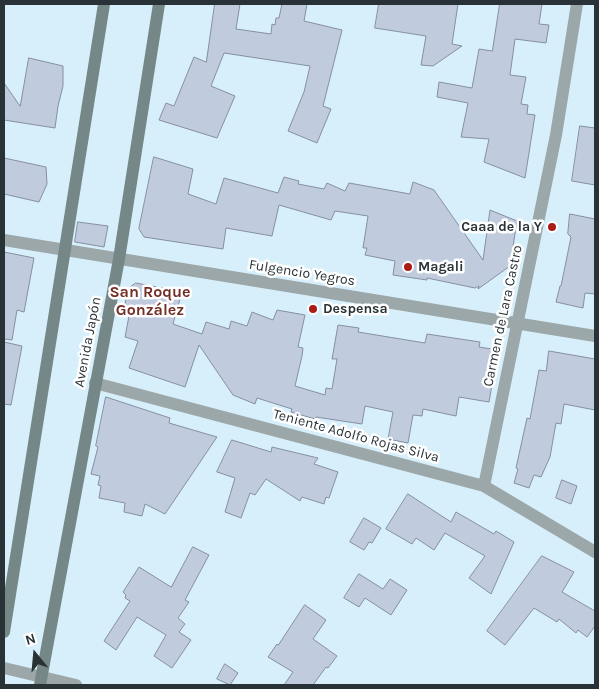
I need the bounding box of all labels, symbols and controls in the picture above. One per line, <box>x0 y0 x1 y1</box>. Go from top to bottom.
place label: Caaa de la Y <box>461 219 542 235</box>
marker: Caaa de la Y <box>546 221 558 233</box>
street label: Carmen de Lara Castro <box>480 244 526 388</box>
street label: Fulgencio Yegros <box>248 256 356 290</box>
place label: Magali <box>418 259 464 275</box>
marker: Magali <box>402 261 414 273</box>
district label: San Roque González <box>109 282 191 320</box>
street label: Avenida Japón <box>71 295 105 389</box>
place label: Despensa <box>323 301 388 317</box>
marker: Despensa <box>307 303 319 315</box>
street label: Teniente Adolfo Rojas Silva <box>271 406 441 466</box>
north arrow <box>10 629 60 679</box>
text: N <box>23 630 38 649</box>

